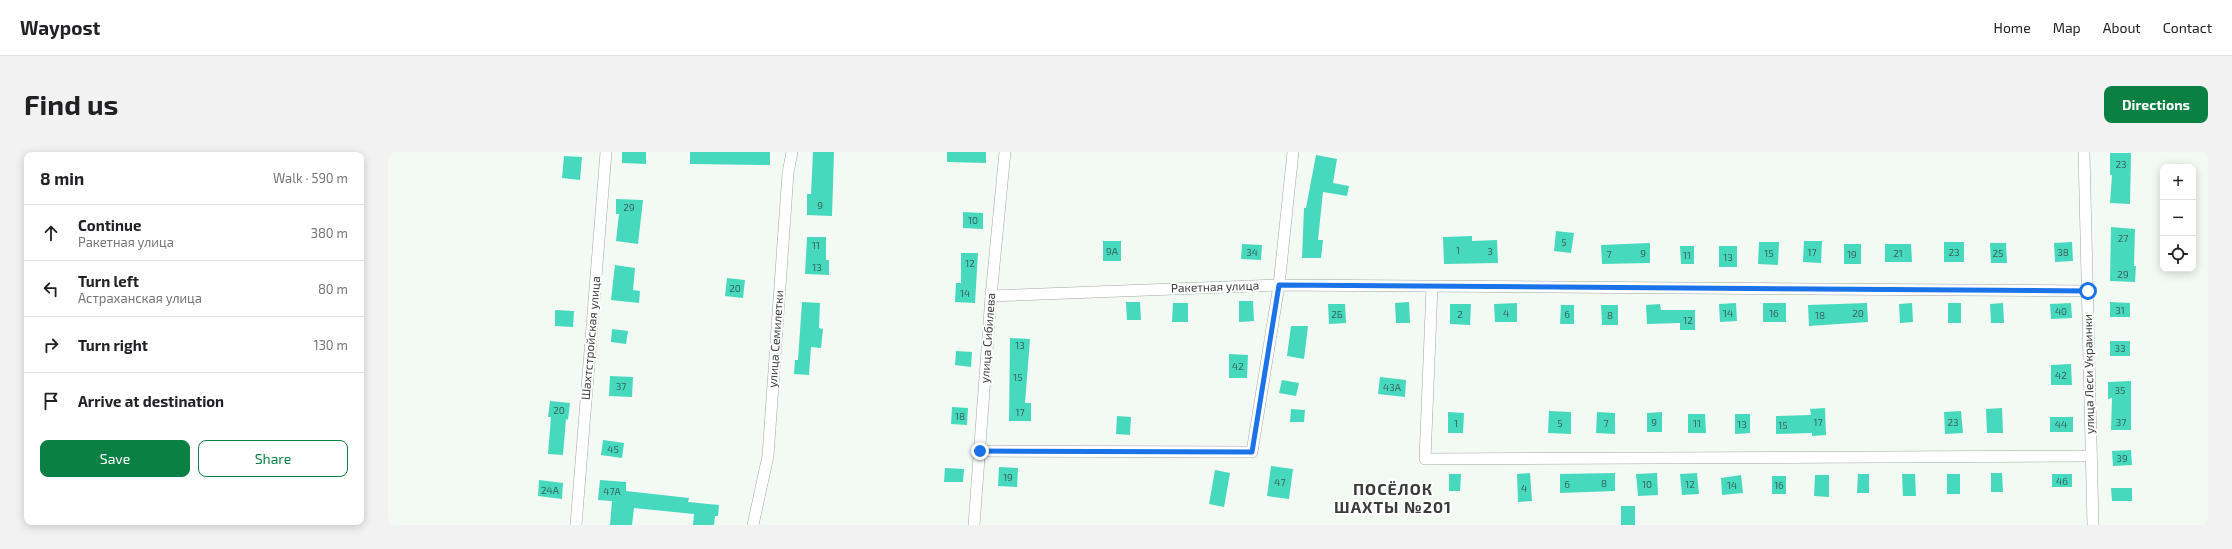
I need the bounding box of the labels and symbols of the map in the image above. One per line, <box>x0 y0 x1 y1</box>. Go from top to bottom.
house number: 23 <box>2115 158 2127 170</box>
house number: 9 <box>817 199 823 211</box>
house number: 29 <box>623 201 635 213</box>
house number: 10 <box>968 214 978 226</box>
house number: 27 <box>2118 232 2128 244</box>
house number: 5 <box>1561 236 1567 248</box>
house number: 11 <box>812 239 820 251</box>
house number: 1 <box>1456 244 1460 256</box>
house number: 9А <box>1106 245 1119 257</box>
house number: 3 <box>1487 245 1493 257</box>
house number: 34 <box>1246 246 1258 258</box>
house number: 17 <box>1807 246 1817 258</box>
house number: 23 <box>1948 246 1960 258</box>
house number: 38 <box>2057 246 2069 258</box>
house number: 9 <box>1640 247 1646 259</box>
house number: 15 <box>1764 247 1774 259</box>
house number: 21 <box>1893 247 1903 259</box>
house number: 25 <box>1993 247 2003 259</box>
house number: 7 <box>1606 248 1612 260</box>
house number: 19 <box>1847 248 1857 260</box>
house number: 11 <box>1683 249 1691 261</box>
house number: 13 <box>1723 251 1733 263</box>
house number: 12 <box>965 257 975 269</box>
house number: 13 <box>812 261 822 273</box>
house number: 29 <box>2117 268 2129 280</box>
street label: Шахтстройская улица <box>578 275 603 401</box>
street label: Ракетная улица <box>1170 277 1259 296</box>
house number: 20 <box>729 282 741 294</box>
route start <box>2079 282 2097 300</box>
house number: 14 <box>960 287 970 299</box>
street label: улица Семилетки <box>765 290 786 388</box>
street label: улица Сибилева <box>977 292 998 384</box>
house number: 31 <box>2115 304 2125 316</box>
house number: 40 <box>2055 305 2067 317</box>
house number: 4 <box>1503 307 1509 319</box>
house number: 14 <box>1723 307 1733 319</box>
house number: 16 <box>1769 307 1779 319</box>
house number: 20 <box>1852 307 1864 319</box>
house number: 2Б <box>1331 308 1343 320</box>
house number: 2 <box>1457 308 1463 320</box>
house number: 6 <box>1564 308 1570 320</box>
house number: 8 <box>1607 309 1613 321</box>
house number: 18 <box>1815 309 1825 321</box>
house number: 12 <box>1683 314 1693 326</box>
street label: улица Леси Украинки <box>2080 314 2097 434</box>
house number: 13 <box>1015 339 1025 351</box>
house number: 33 <box>2114 342 2126 354</box>
house number: 42 <box>1232 360 1244 372</box>
house number: 42 <box>2055 369 2067 381</box>
house number: 15 <box>1013 371 1023 383</box>
house number: 37 <box>616 380 626 392</box>
house number: 43А <box>1383 381 1402 393</box>
house number: 35 <box>2115 384 2125 396</box>
house number: 20 <box>553 404 565 416</box>
house number: 17 <box>1015 406 1025 418</box>
house number: 18 <box>955 410 965 422</box>
house number: 9 <box>1651 416 1657 428</box>
house number: 17 <box>1813 416 1823 428</box>
house number: 23 <box>1947 416 1959 428</box>
house number: 37 <box>2116 416 2126 428</box>
house number: 1 <box>1454 417 1458 429</box>
house number: 5 <box>1557 417 1563 429</box>
house number: 7 <box>1603 417 1609 429</box>
house number: 11 <box>1693 417 1701 429</box>
house number: 13 <box>1737 418 1747 430</box>
house number: 44 <box>2055 418 2067 430</box>
house number: 15 <box>1778 419 1788 431</box>
route end <box>971 442 989 460</box>
house number: 45 <box>607 443 619 455</box>
house number: 39 <box>2116 452 2128 464</box>
house number: 19 <box>1003 471 1013 483</box>
house number: 46 <box>2056 475 2068 487</box>
house number: 47 <box>1274 476 1286 488</box>
house number: 8 <box>1601 477 1607 489</box>
house number: 6 <box>1564 478 1570 490</box>
house number: 10 <box>1642 478 1652 490</box>
house number: 12 <box>1685 478 1695 490</box>
district label: ПОСЁЛОК ШАХТЫ №201 <box>1334 479 1452 516</box>
house number: 14 <box>1727 479 1737 491</box>
house number: 16 <box>1774 479 1784 491</box>
house number: 4 <box>1521 482 1527 494</box>
house number: 24А <box>541 484 560 496</box>
house number: 47А <box>603 485 622 497</box>

